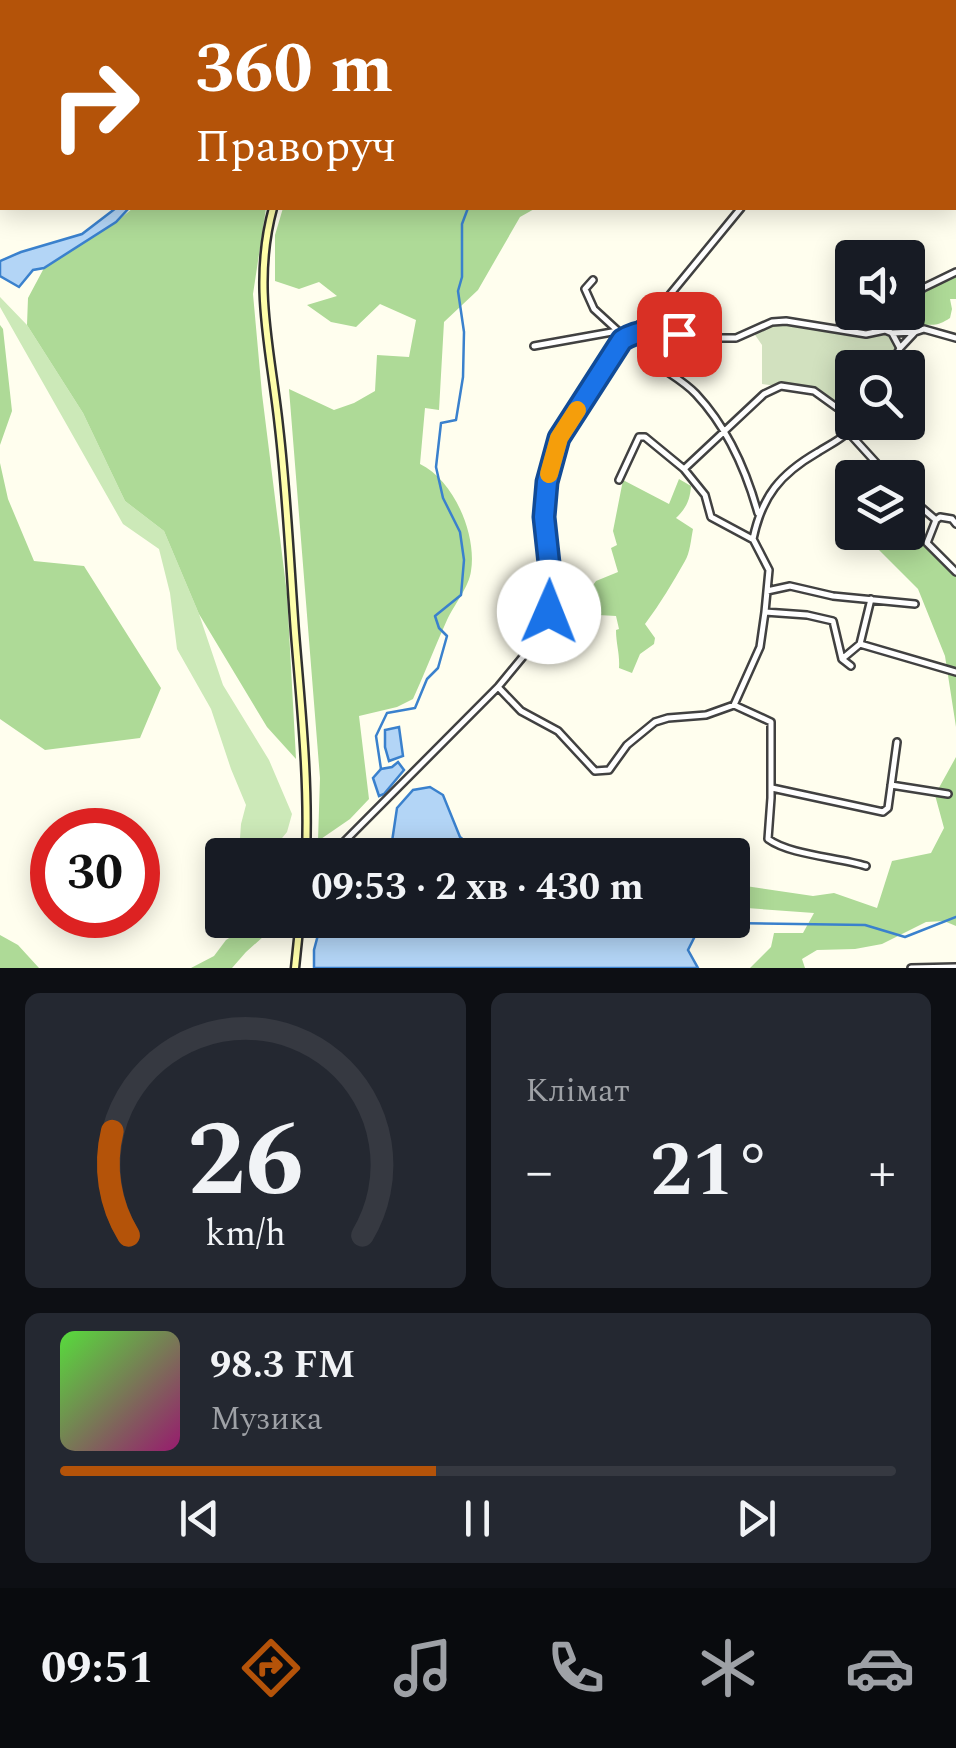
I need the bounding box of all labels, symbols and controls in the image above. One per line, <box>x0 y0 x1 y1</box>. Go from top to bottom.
text: 360 m <box>195 17 393 123</box>
icon: right <box>30 40 160 170</box>
text: Праворуч <box>195 113 396 182</box>
map controls <box>835 240 925 550</box>
button: sound <box>835 240 925 330</box>
pin <box>637 292 722 377</box>
icon: arrive <box>652 307 707 362</box>
button: search <box>835 350 925 440</box>
button: layers <box>835 460 925 550</box>
position arrow <box>497 560 601 664</box>
speed limit sign: 30 <box>30 808 160 938</box>
text: 09:53 · 2 хв · 430 m <box>311 859 644 917</box>
text: Клімат <box>526 1067 630 1116</box>
text: 26 <box>187 1083 304 1241</box>
text: 21° <box>650 1115 772 1229</box>
text: − <box>526 1131 553 1214</box>
text: + <box>868 1131 896 1214</box>
text: km/h <box>205 1207 285 1262</box>
text: 98.3 FM <box>210 1337 355 1395</box>
text: Музика <box>210 1395 323 1444</box>
icon: previous <box>172 1491 227 1546</box>
icon: pause <box>450 1491 505 1546</box>
icon: next <box>729 1491 784 1546</box>
icon: directions <box>236 1633 306 1703</box>
icon: music <box>388 1633 458 1703</box>
icon: phone <box>541 1633 611 1703</box>
icon: climate <box>693 1633 763 1703</box>
icon: car <box>845 1633 915 1703</box>
text: 09:51 <box>41 1634 154 1703</box>

